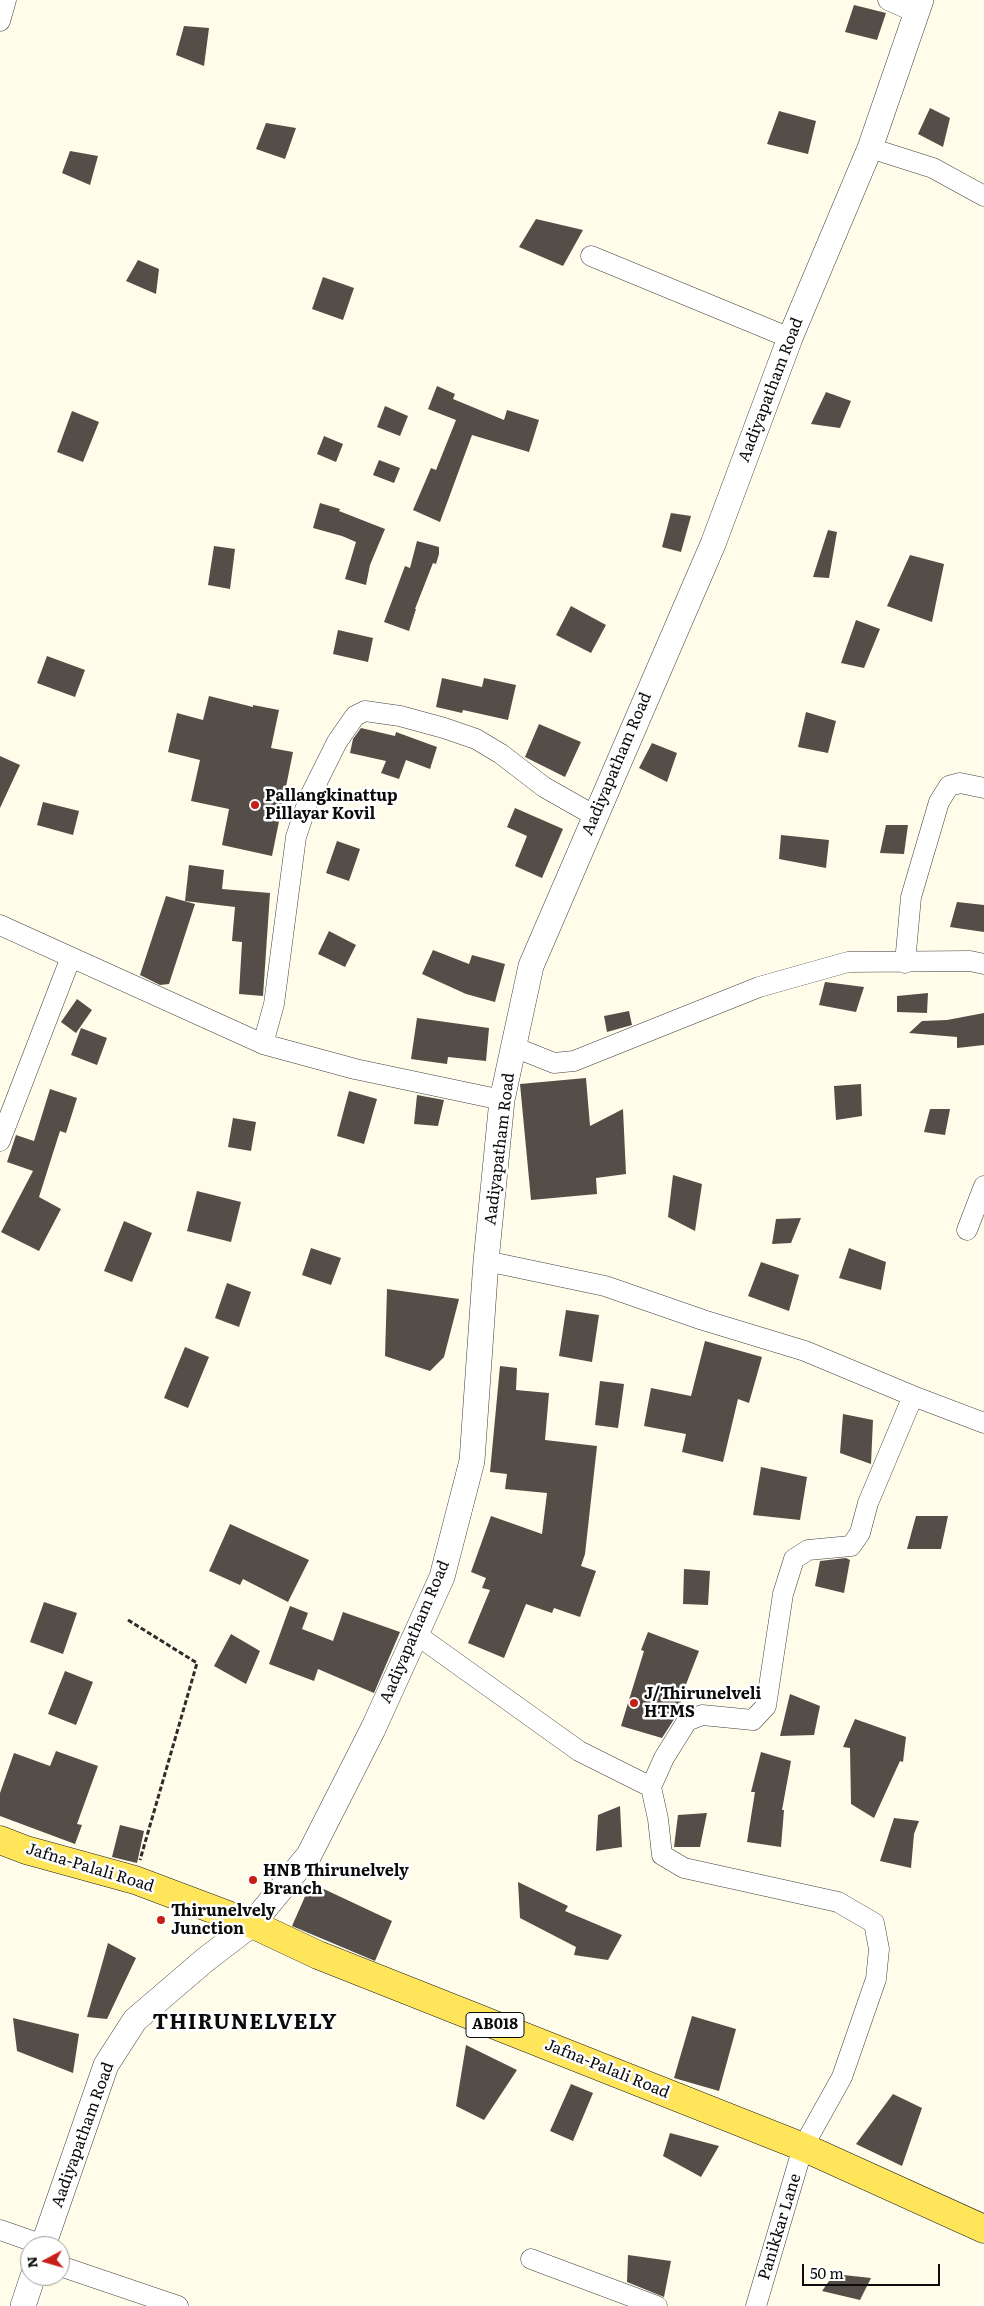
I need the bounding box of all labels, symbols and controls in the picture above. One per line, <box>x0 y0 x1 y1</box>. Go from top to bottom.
street label: Aadiyapatham Road <box>735 315 807 465</box>
street label: Aadiyapatham Road <box>578 690 656 838</box>
place label: Pallangkinattup Pillayar Kovil <box>265 786 398 824</box>
marker: Pallangkinattup Pillayar Kovil <box>249 799 261 811</box>
street label: Aadiyapatham Road <box>481 1072 519 1226</box>
street label: Aadiyapatham Road <box>376 1558 454 1706</box>
place label: J/Thirunelveli HTMS <box>644 1684 761 1722</box>
marker: J/Thirunelveli HTMS <box>628 1697 640 1709</box>
street label: Jafna-Palali Road <box>24 1839 156 1897</box>
place label: HNB Thirunelvely Branch <box>263 1861 409 1899</box>
marker: HNB Thirunelvely Branch <box>247 1874 259 1886</box>
place label: Thirunelvely Junction <box>171 1901 276 1939</box>
marker: Thirunelvely Junction <box>155 1914 167 1926</box>
district label: THIRUNELVELY <box>151 2010 339 2036</box>
road number: AB018 <box>466 2012 524 2038</box>
street label: Jafna-Palali Road <box>542 2035 672 2103</box>
street label: Aadiyapatham Road <box>48 2060 118 2210</box>
street label: Panikkar Lane <box>755 2172 805 2282</box>
north arrow <box>20 2236 70 2286</box>
scale bar <box>804 2254 942 2286</box>
text: N <box>21 2256 42 2269</box>
text: 50 m <box>810 2261 844 2284</box>

